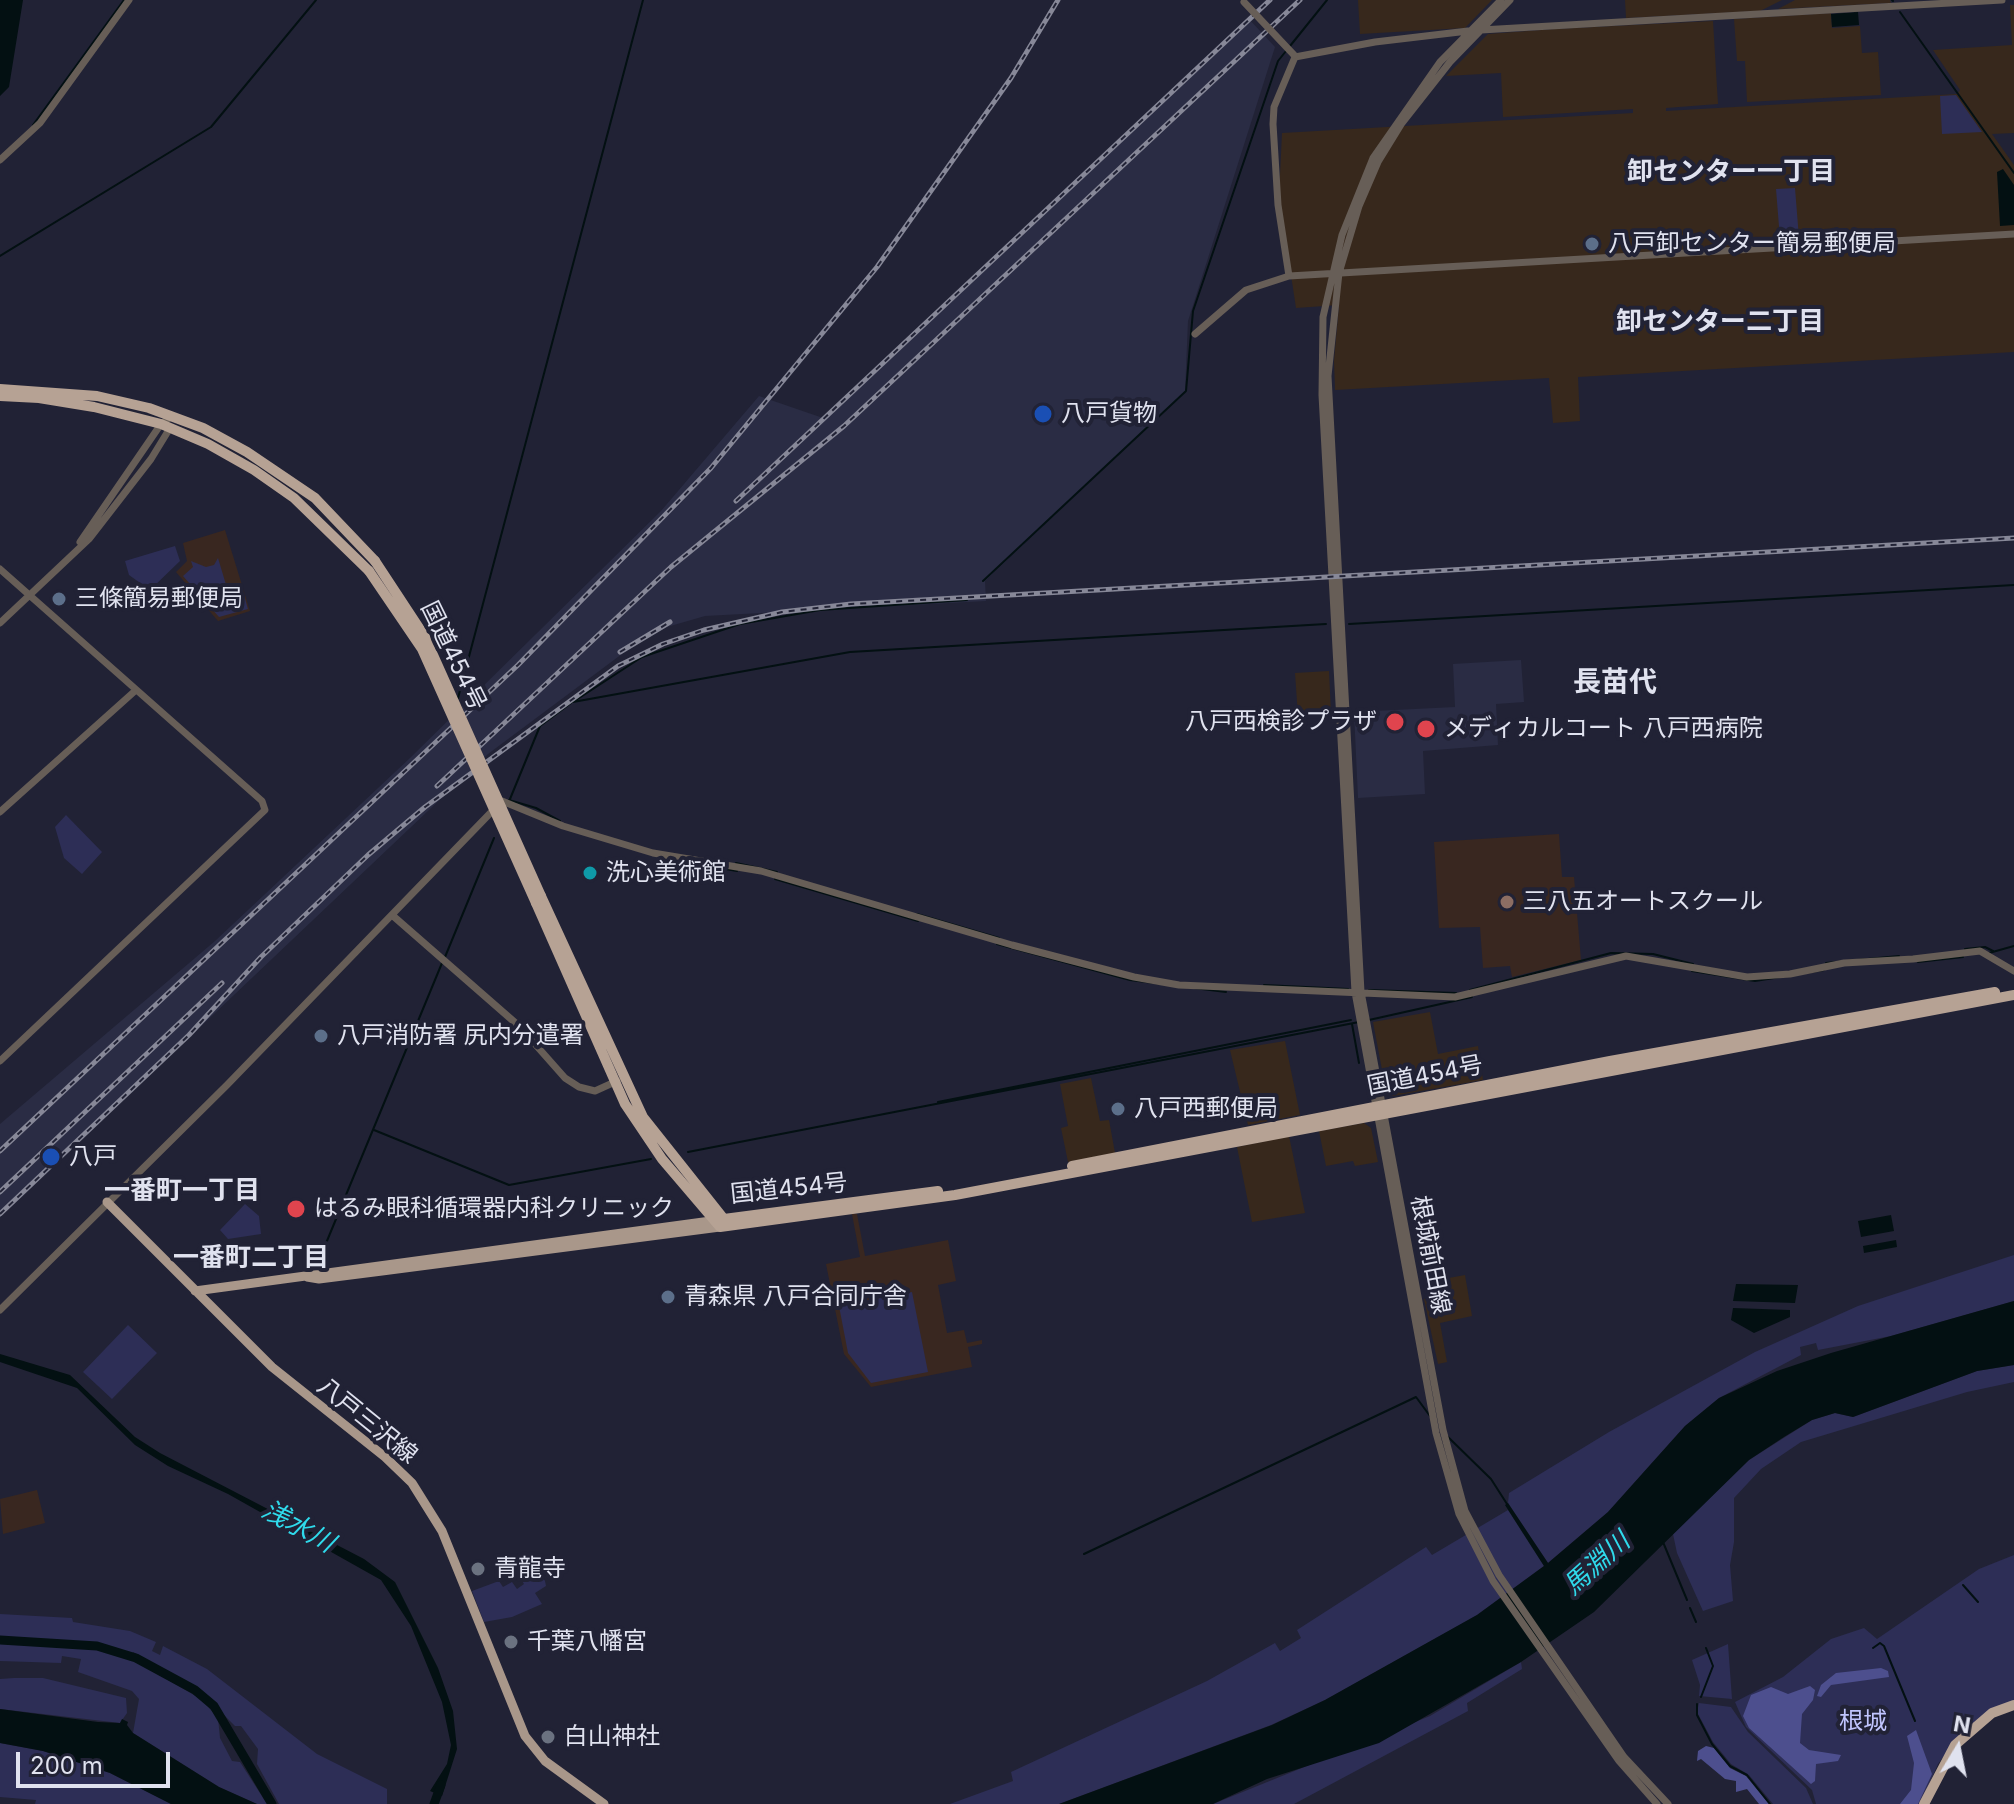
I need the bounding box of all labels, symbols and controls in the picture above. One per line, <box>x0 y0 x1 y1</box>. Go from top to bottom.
district label: 卸センター一丁目 <box>1627 156 1835 188</box>
place label: 八戸卸センター簡易郵便局 <box>1608 230 1896 258</box>
marker: 八戸卸センター簡易郵便局 <box>1583 235 1601 253</box>
district label: 卸センター二丁目 <box>1616 306 1824 338</box>
place label: 八戸貨物 <box>1061 400 1157 428</box>
marker: 八戸貨物 <box>1032 403 1054 425</box>
place label: 三條簡易郵便局 <box>75 585 243 613</box>
marker: 三條簡易郵便局 <box>50 590 68 608</box>
street label: 国道454号 <box>414 597 492 715</box>
district label: 長苗代 <box>1573 666 1657 700</box>
place label: 八戸西検診プラザ <box>1185 708 1377 736</box>
marker: 八戸西検診プラザ <box>1384 711 1406 733</box>
place label: メディカルコート 八戸西病院 <box>1444 715 1763 743</box>
marker: メディカルコート 八戸西病院 <box>1415 718 1437 740</box>
place label: 洗心美術館 <box>606 859 726 887</box>
marker: 洗心美術館 <box>581 864 599 882</box>
place label: 三八五オートスクール <box>1523 888 1763 916</box>
marker: 三八五オートスクール <box>1498 893 1516 911</box>
place label: 八戸消防署 尻内分遣署 <box>337 1022 584 1050</box>
marker: 八戸消防署 尻内分遣署 <box>312 1027 330 1045</box>
street label: 国道454号 <box>1365 1051 1485 1101</box>
place label: 八戸西郵便局 <box>1134 1095 1278 1123</box>
marker: 八戸西郵便局 <box>1109 1100 1127 1118</box>
place label: 八戸 <box>69 1143 117 1171</box>
marker: 八戸 <box>40 1146 62 1168</box>
street label: 国道454号 <box>729 1169 849 1209</box>
district label: 一番町一丁目 <box>104 1175 260 1207</box>
street label: 根城前田線 <box>1404 1193 1456 1317</box>
place label: はるみ眼科循環器内科クリニック <box>314 1195 674 1223</box>
marker: はるみ眼科循環器内科クリニック <box>285 1198 307 1220</box>
district label: 一番町二丁目 <box>173 1242 329 1274</box>
place label: 青森県 八戸合同庁舎 <box>684 1283 907 1311</box>
marker: 青森県 八戸合同庁舎 <box>659 1288 677 1306</box>
street label: 八戸三沢線 <box>311 1372 423 1470</box>
water label: 浅水川 <box>256 1494 340 1560</box>
water label: 馬淵川 <box>1558 1526 1636 1602</box>
place label: 青龍寺 <box>494 1555 566 1583</box>
marker: 青龍寺 <box>469 1560 487 1578</box>
place label: 千葉八幡宮 <box>527 1628 647 1656</box>
marker: 千葉八幡宮 <box>502 1633 520 1651</box>
park label: 根城 <box>1839 1708 1887 1736</box>
north arrow <box>1918 1708 1998 1788</box>
text: N <box>1952 1710 1973 1739</box>
place label: 白山神社 <box>564 1723 660 1751</box>
marker: 白山神社 <box>539 1728 557 1746</box>
scale bar <box>20 1736 174 1786</box>
text: 200 m <box>30 1751 103 1780</box>

